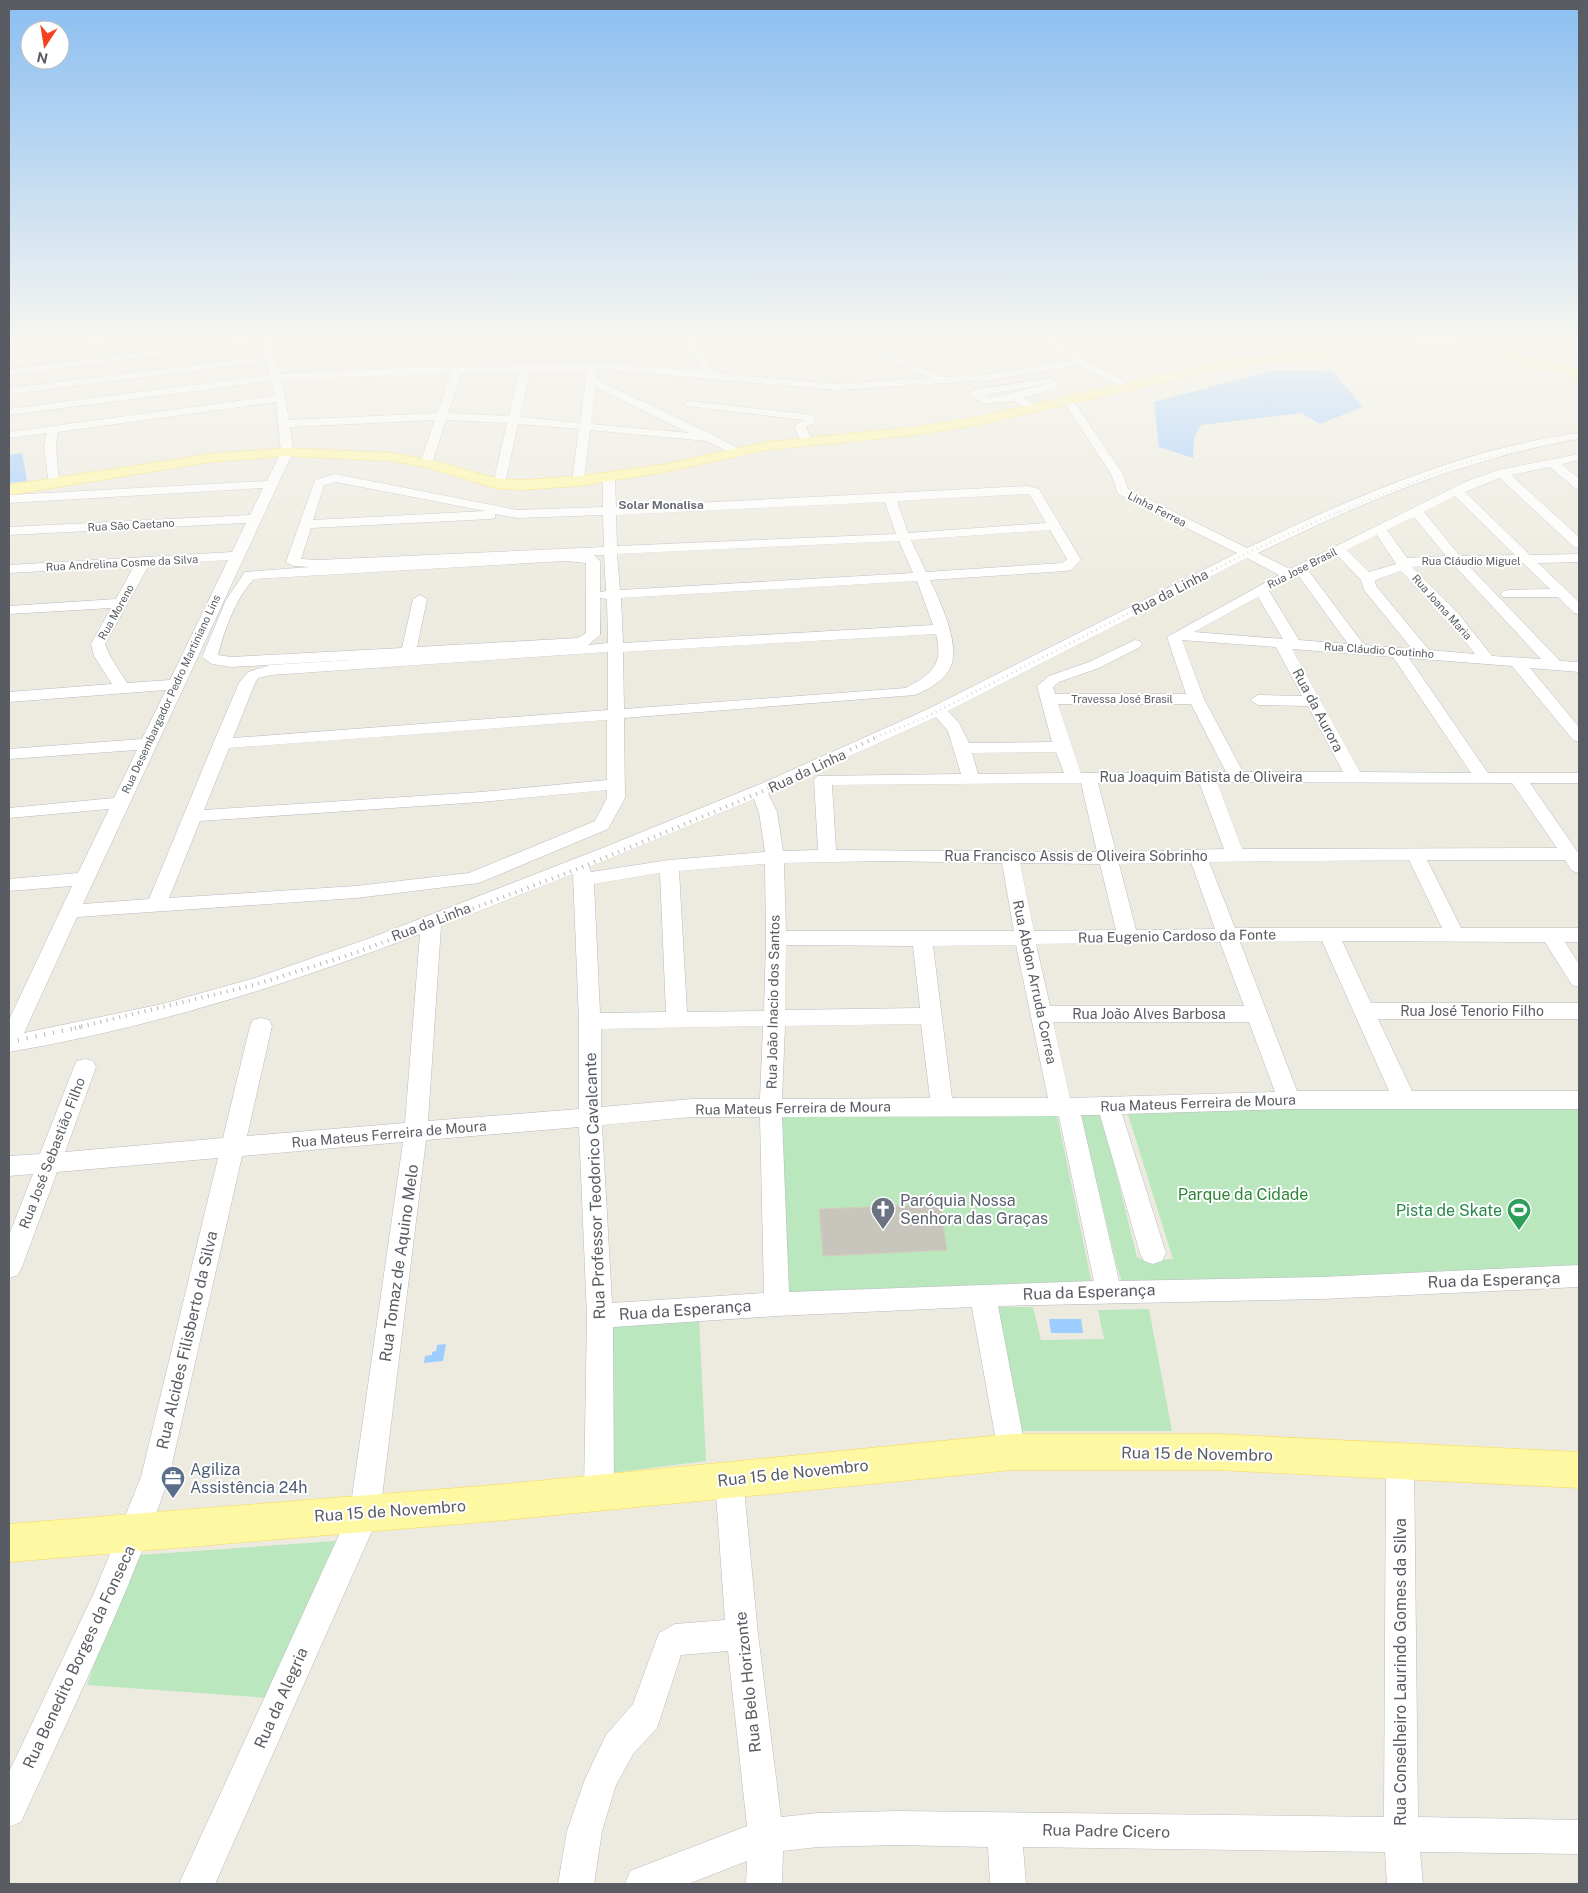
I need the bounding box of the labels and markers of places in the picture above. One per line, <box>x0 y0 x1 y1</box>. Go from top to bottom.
place label: Paróquia Nossa Senhora das Graças <box>900 1191 1048 1228</box>
church icon: Paróquia Nossa Senhora das Graças <box>870 1196 896 1230</box>
sports icon: Pista de Skate <box>1506 1197 1532 1231</box>
place label: Pista de Skate <box>1396 1201 1502 1220</box>
place label: Agiliza Assistência 24h <box>190 1460 308 1497</box>
office icon: Agiliza Assistência 24h <box>160 1465 186 1499</box>

